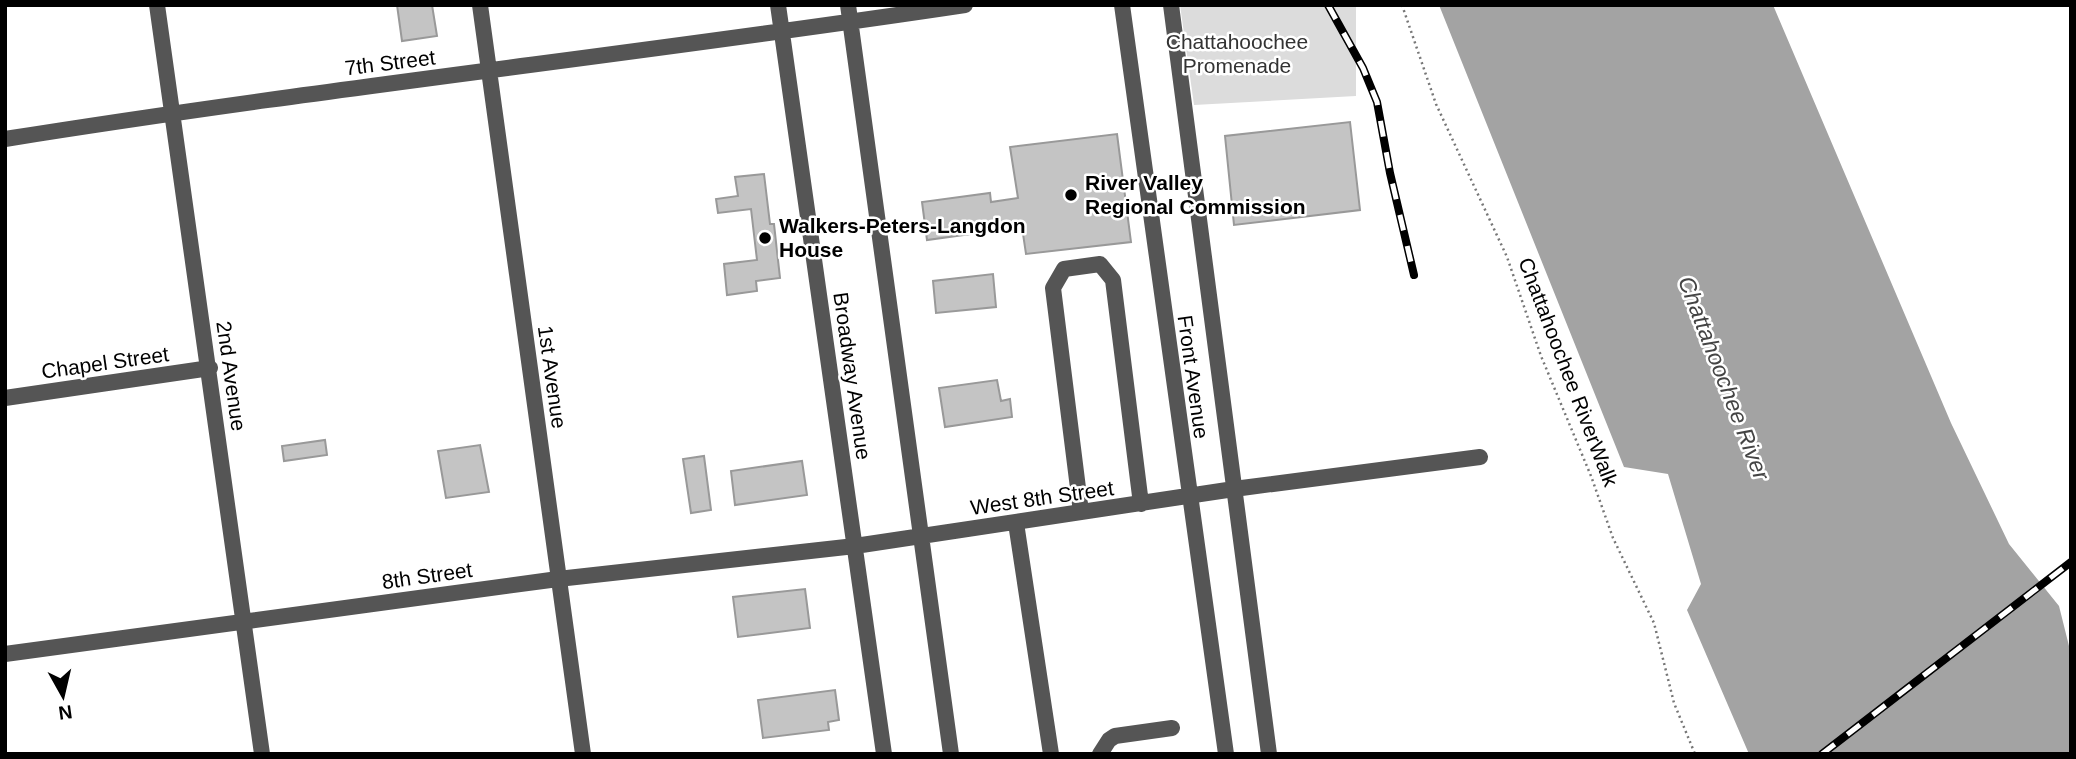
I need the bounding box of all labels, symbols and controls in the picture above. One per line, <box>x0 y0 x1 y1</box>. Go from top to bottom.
park label: Chattahoochee Promenade <box>1166 30 1308 77</box>
street label: 7th Street <box>343 46 437 79</box>
place label: River Valley Regional Commission <box>1085 171 1306 218</box>
marker: River Valley Regional Commission <box>1063 187 1079 203</box>
place label: Walkers-Peters-Langdon House <box>779 214 1026 261</box>
marker: Walkers-Peters-Langdon House <box>757 230 773 246</box>
street label: Chattahoochee RiverWalk <box>1514 254 1623 490</box>
water label: Chattahoochee River <box>1673 272 1775 485</box>
street label: Broadway Avenue <box>829 291 876 461</box>
street label: Front Avenue <box>1173 314 1214 440</box>
street label: 2nd Avenue <box>212 320 251 432</box>
street label: 1st Avenue <box>534 324 571 430</box>
street label: Chapel Street <box>40 342 170 383</box>
street label: West 8th Street <box>969 476 1115 519</box>
street label: 8th Street <box>380 558 474 593</box>
north arrow <box>28 661 98 731</box>
text: N <box>57 701 74 724</box>

